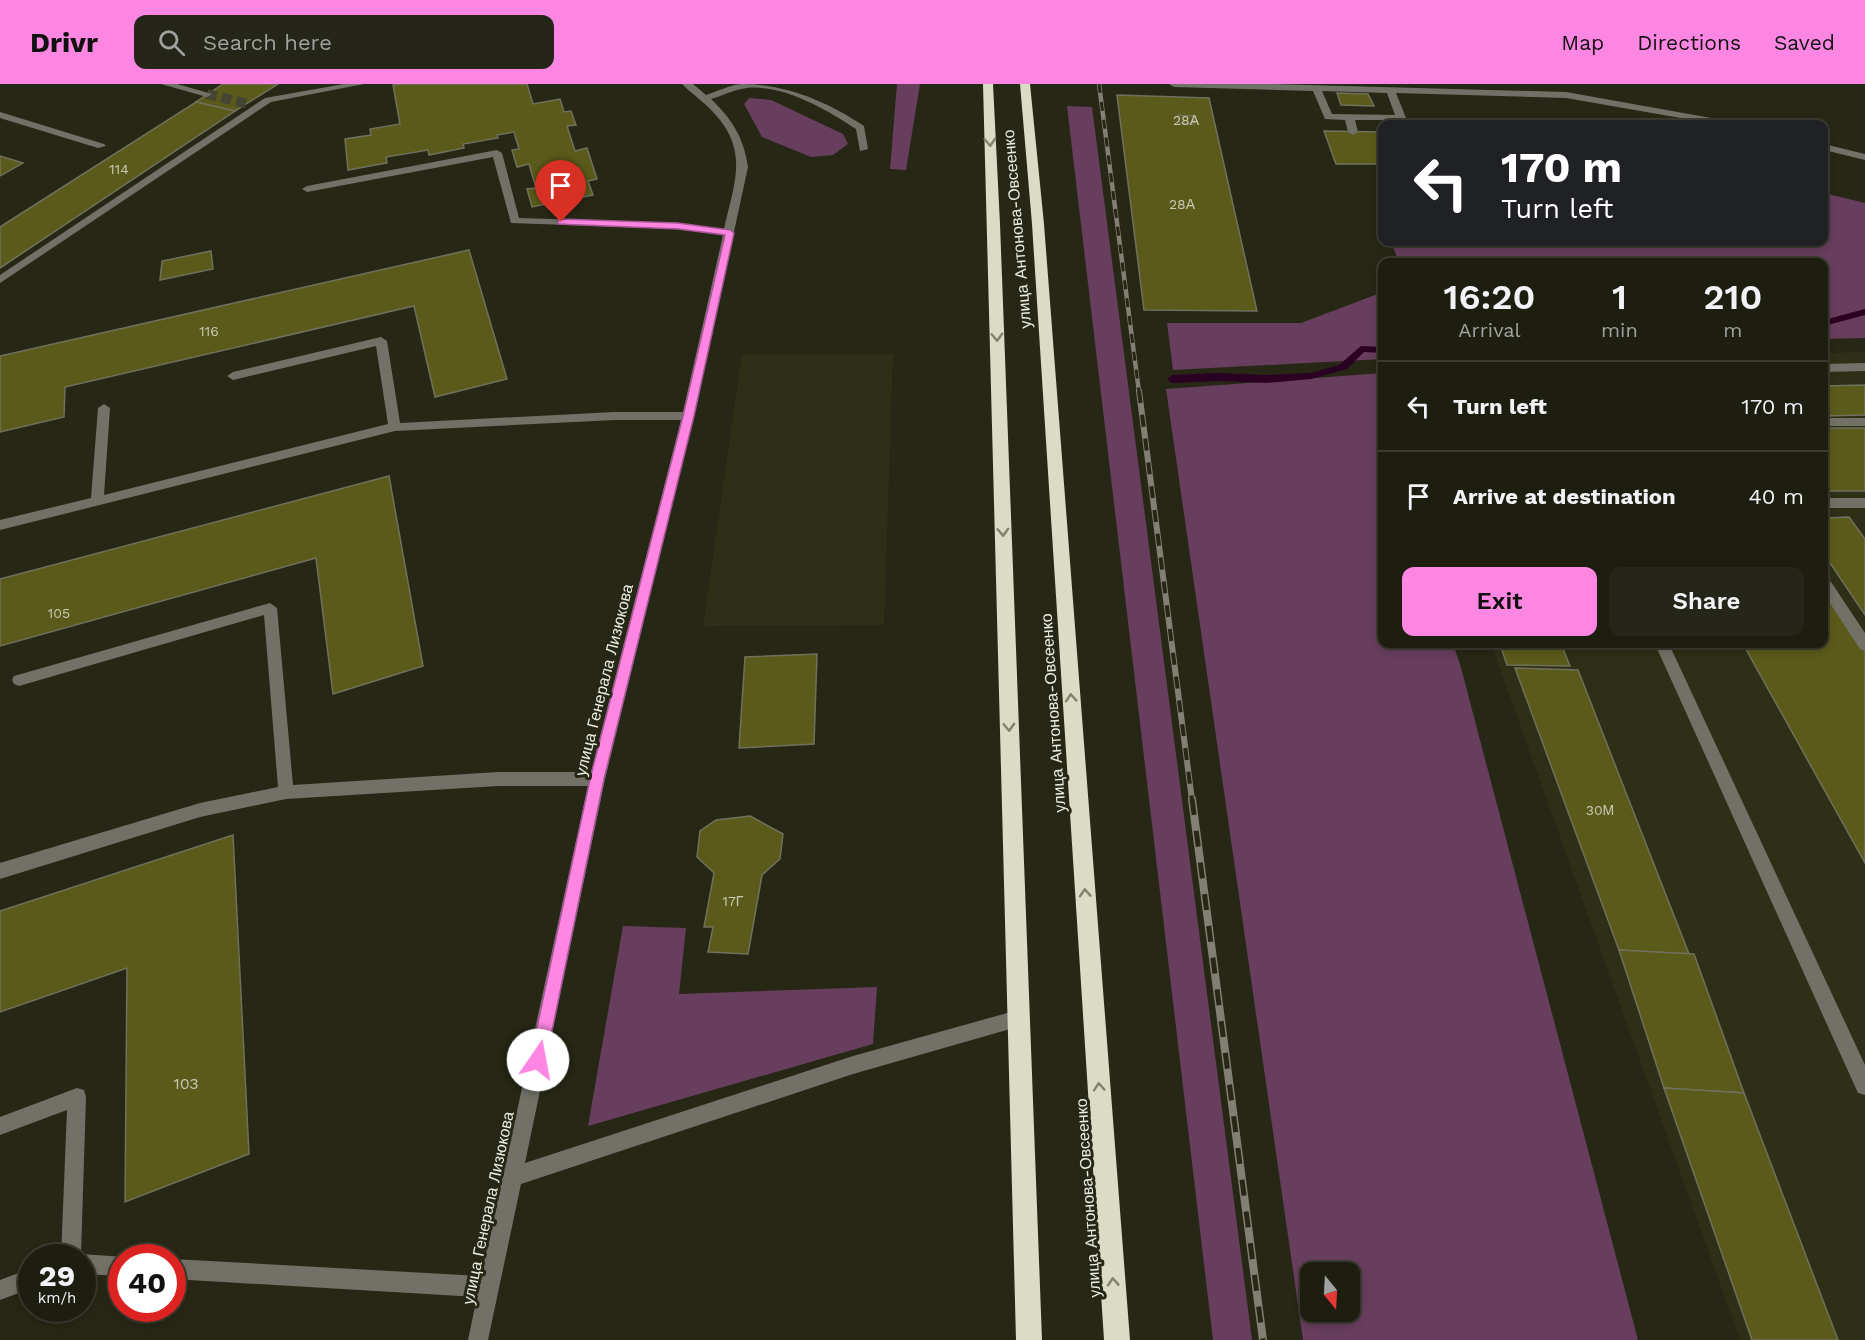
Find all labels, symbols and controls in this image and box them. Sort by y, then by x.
search box [134,15,554,69]
text: Drivr [30,26,98,59]
icon: search [155,26,188,59]
text: Search here [203,30,332,55]
text: Map [1561,30,1604,55]
text: Directions [1637,30,1741,55]
text: Saved [1774,30,1835,55]
house number: 28А [1173,112,1200,128]
street label: улица Антонова-Овсеенко [999,129,1035,329]
one-way arrow [984,138,997,147]
text: 170 m [1501,143,1622,192]
icon: left [1402,144,1480,222]
pin [535,160,586,222]
house number: 114 [109,161,129,177]
icon: arrive [544,169,577,202]
text: Turn left [1501,193,1613,225]
house number: 28А [1169,196,1196,212]
text: 16:20 [1444,276,1536,318]
text: 1 [1612,276,1627,318]
text: 210 [1703,276,1762,318]
text: Arrival [1458,318,1521,342]
text: min [1601,318,1638,342]
text: m [1723,318,1742,342]
house number: 116 [199,323,219,339]
one-way arrow [990,333,1003,342]
icon: left [1402,390,1435,423]
text: Turn left [1453,394,1547,419]
text: 170 m [1741,394,1804,419]
icon: arrive [1402,480,1435,513]
text: Arrive at destination [1453,484,1676,509]
text: 40 m [1748,484,1804,509]
one-way arrow [997,528,1009,537]
button: Exit [1402,567,1597,636]
button: Share [1609,567,1804,636]
street label: улица Генерала Лизюкова [571,582,637,778]
house number: 105 [48,605,70,621]
street label: улица Антонова-Овсеенко [1037,613,1069,813]
one-way arrow [1065,694,1078,703]
one-way arrow [1003,723,1015,732]
house number: 30М [1586,802,1614,818]
one-way arrow [1079,888,1092,897]
house number: 17Г [723,893,744,909]
position arrow [506,1028,570,1092]
house number: 103 [173,1074,199,1093]
one-way arrow [1093,1083,1106,1092]
street label: улица Антонова-Овсеенко [1072,1098,1104,1298]
street label: улица Генерала Лизюкова [458,1109,518,1306]
speed limit sign: 40 [108,1244,186,1322]
text: 29 [39,1258,75,1293]
north arrow [1300,1262,1360,1322]
map controls [1300,1262,1360,1322]
one-way arrow [1107,1277,1120,1286]
text: km/h [38,1289,76,1307]

